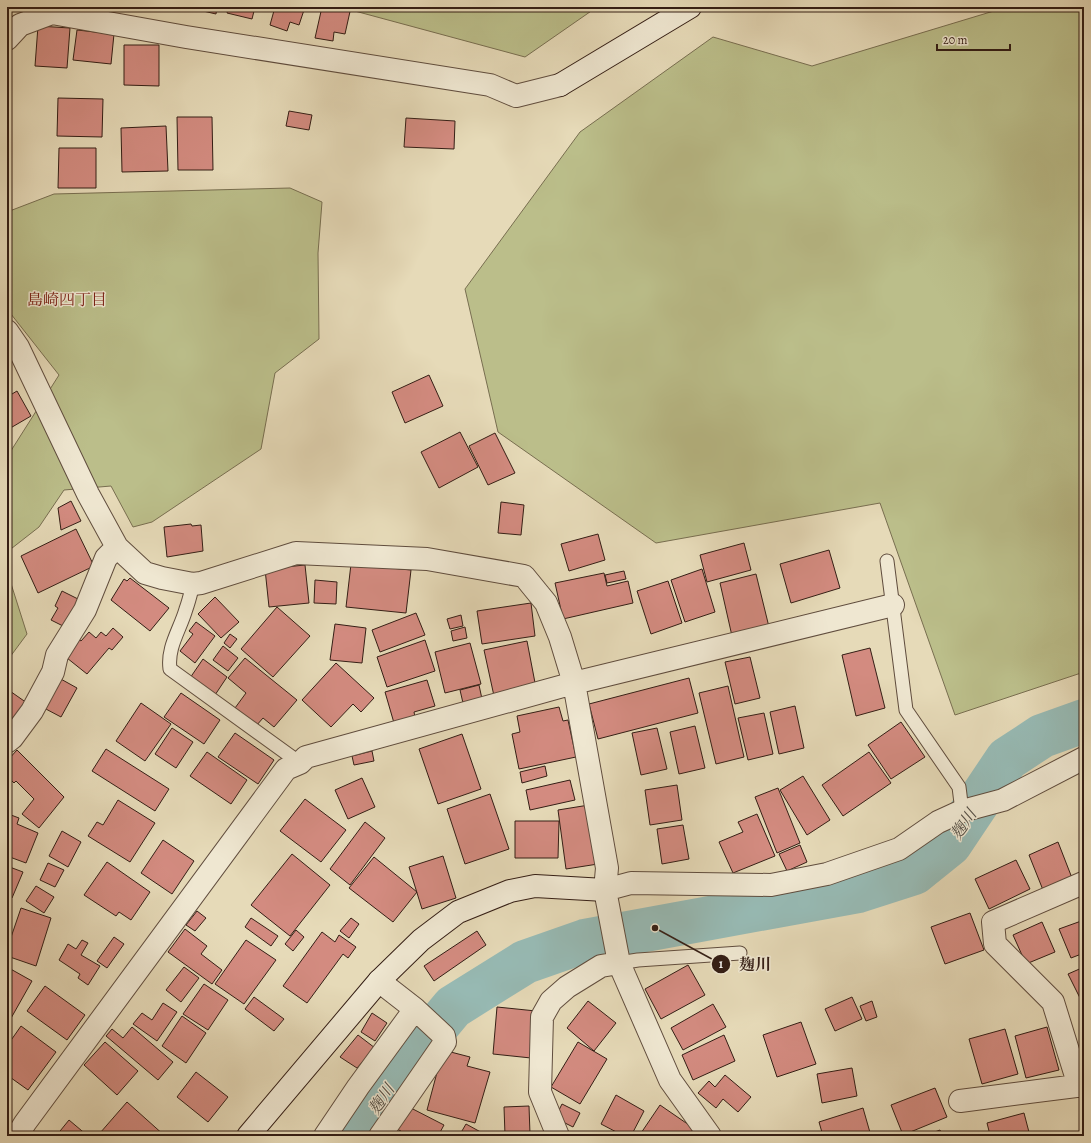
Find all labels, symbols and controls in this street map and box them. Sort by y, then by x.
scale bar [937,26,1010,52]
text: 20 m [943,32,967,48]
district label: 島崎四丁目 [27,289,107,311]
water label: 麹川 [946,803,983,844]
callout: 麹川 [711,950,779,978]
text: 麹川 [739,954,771,976]
text: 1 [719,956,724,972]
water label: 麹川 [364,1078,401,1119]

